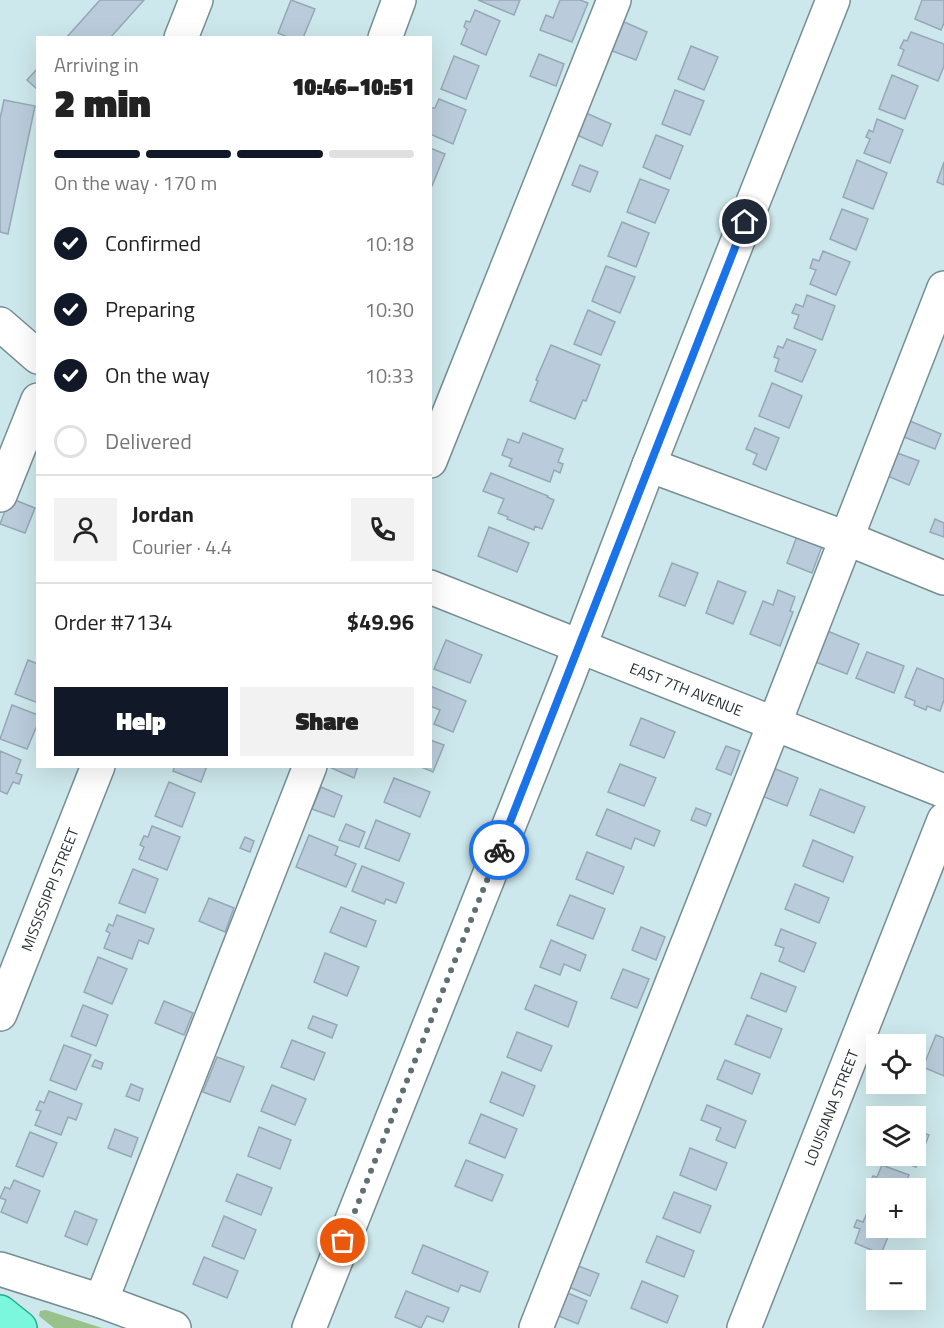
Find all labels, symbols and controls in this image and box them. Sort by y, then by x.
text: Arriving in [54,49,139,80]
text: 10:46–10:51 [292,70,414,104]
text: 2 min [54,73,151,132]
text: On the way · 170 m [54,167,217,198]
pin [719,196,770,247]
icon: home [728,205,761,238]
text: Confirmed [105,226,201,260]
icon: check [54,227,87,260]
text: 10:18 [365,228,414,259]
text: Preparing [105,292,195,326]
icon: check [54,293,87,326]
text: 10:30 [365,294,414,325]
text: On the way [105,358,210,392]
icon: check [54,359,87,392]
text: 10:33 [365,360,414,391]
text: Delivered [105,424,192,458]
text: Jordan [132,497,194,531]
button: person [54,498,117,561]
button: phone [351,498,414,561]
text: Courier · 4.4 [132,531,232,562]
text: Order #7134 [54,605,173,639]
text: $49.96 [347,605,414,639]
street label: EAST 7TH AVENUE [627,656,747,722]
button: Help [54,687,228,756]
button: Share [240,687,414,756]
courier [469,820,529,880]
street label: MISSISSIPPI STREET [15,824,84,954]
icon: bike [483,834,516,867]
map controls [866,1034,926,1310]
button: locate [866,1034,926,1094]
street label: LOUISIANA STREET [798,1046,864,1169]
button: layers [866,1106,926,1166]
button: + [866,1178,926,1238]
pin [317,1215,368,1266]
icon: bag [326,1224,359,1257]
button: − [866,1250,926,1310]

